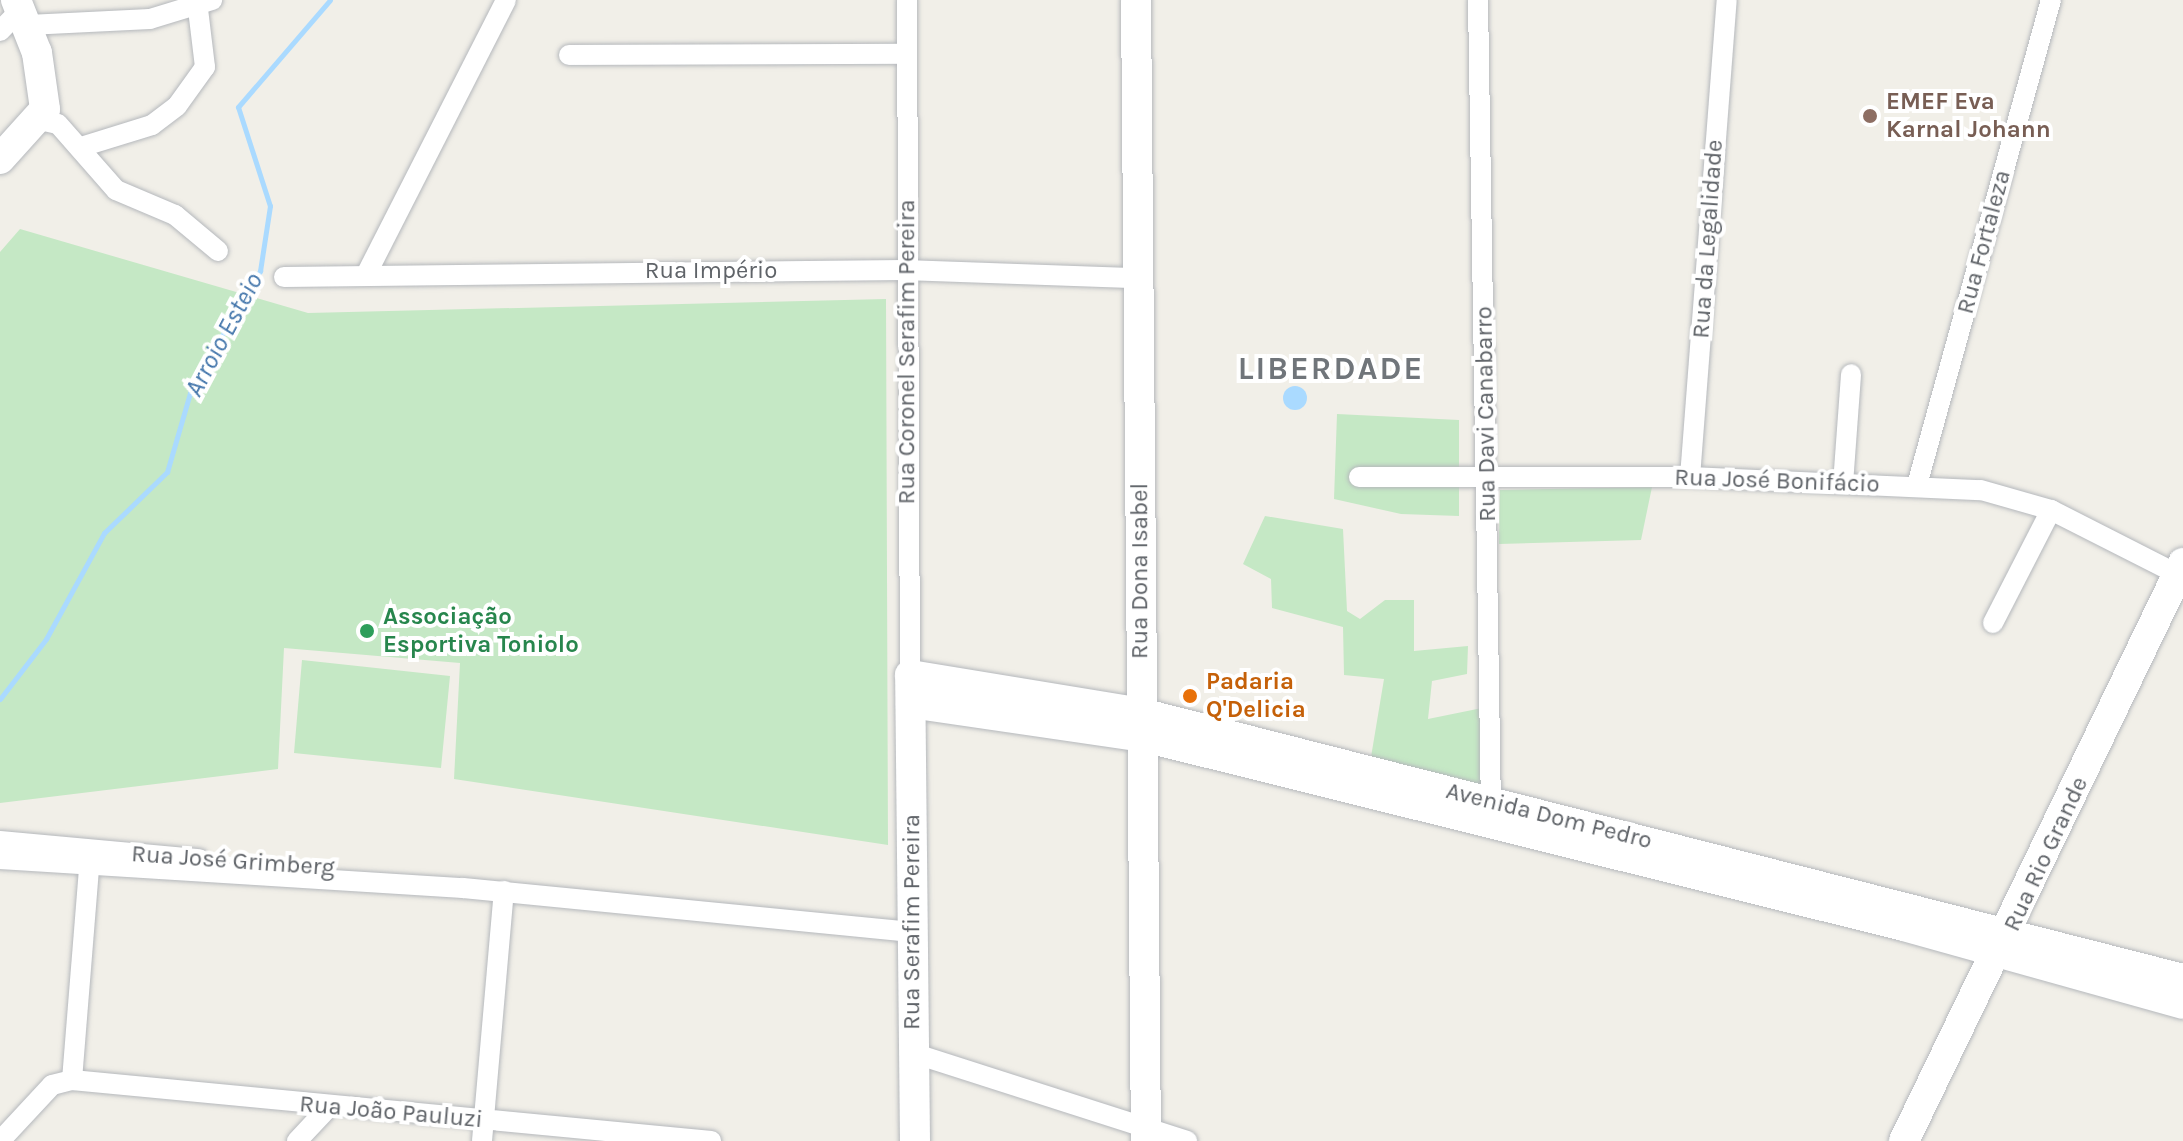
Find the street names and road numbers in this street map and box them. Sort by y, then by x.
street label: Rua da Legalidade [1687,139,1729,339]
street label: Rua Fortaleza [1951,167,2017,317]
street label: Rua Coronel Serafim Pereira [893,200,921,504]
street label: Rua Império [645,257,777,285]
street label: Rua Davi Canabarro [1470,306,1502,522]
street label: Rua José Bonifácio [1674,463,1880,499]
street label: Rua Dona Isabel [1126,483,1154,659]
street label: Rua Rio Grande [1998,772,2094,936]
street label: Avenida Dom Pedro [1443,776,1655,856]
street label: Rua Serafim Pereira [898,814,926,1030]
street label: Rua José Grimberg [130,840,336,882]
street label: Rua João Pauluzi [298,1090,484,1134]

